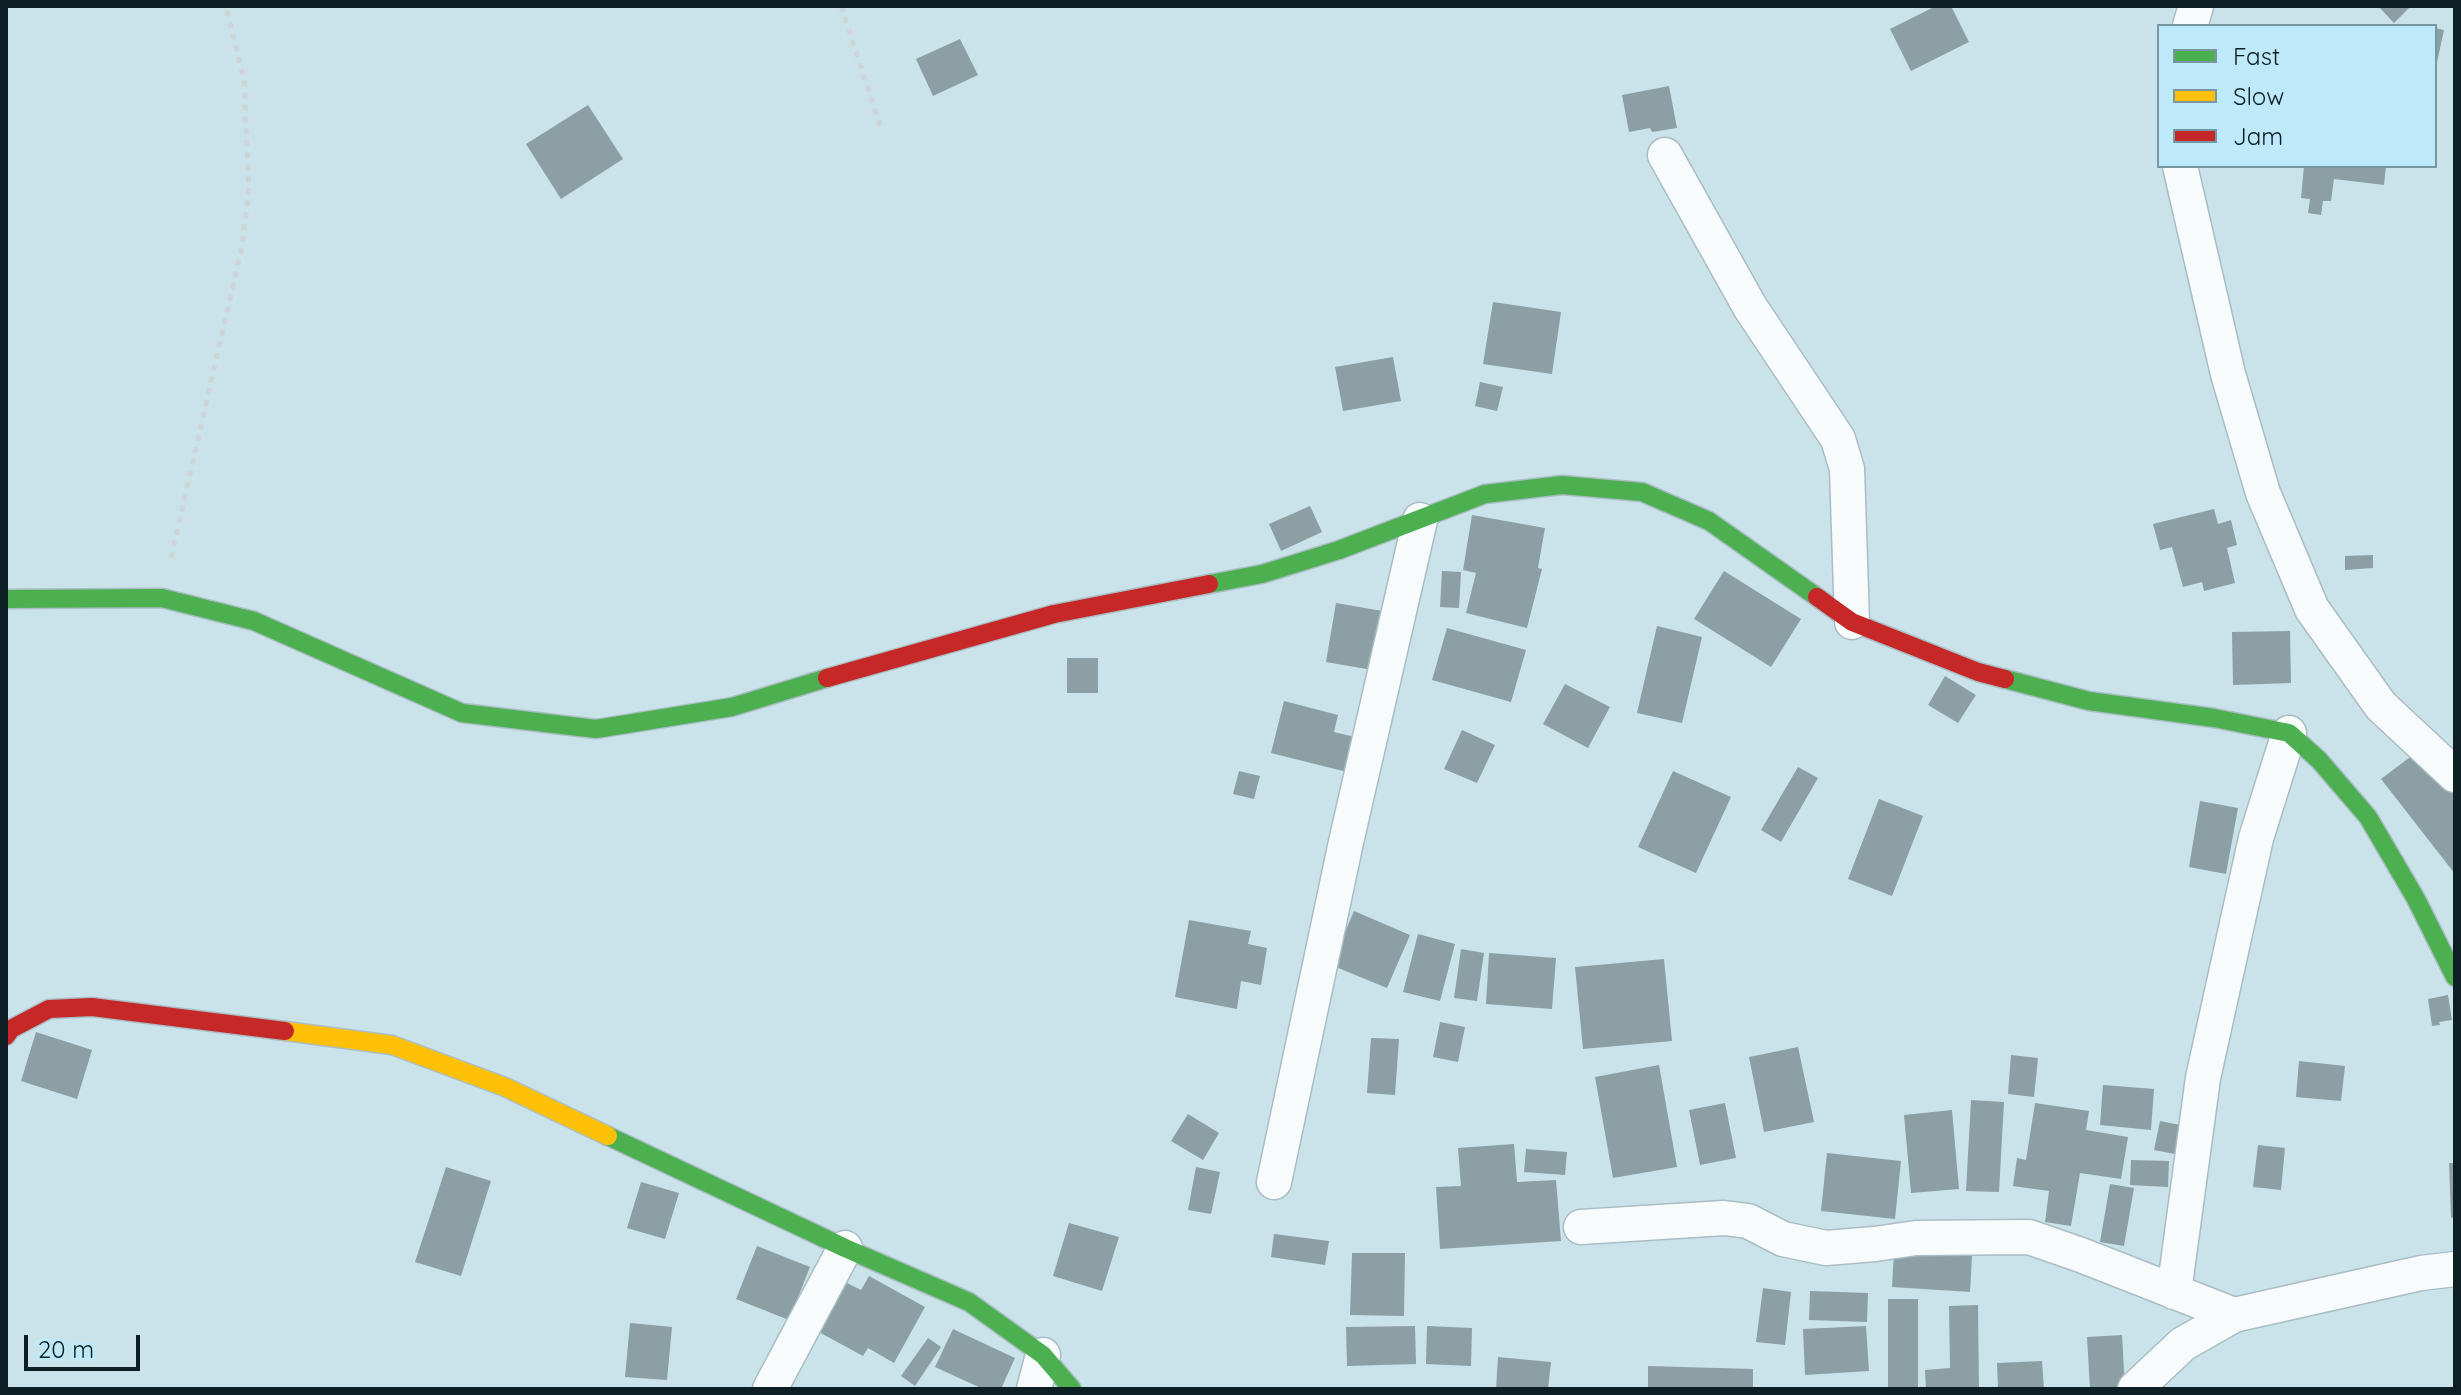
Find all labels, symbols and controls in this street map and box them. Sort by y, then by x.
legend [2157,24,2437,168]
text: Fast [2233,41,2280,71]
text: Slow [2233,81,2284,111]
text: Jam [2233,121,2283,151]
scale bar [28,1319,144,1369]
text: 20 m [38,1334,94,1364]

